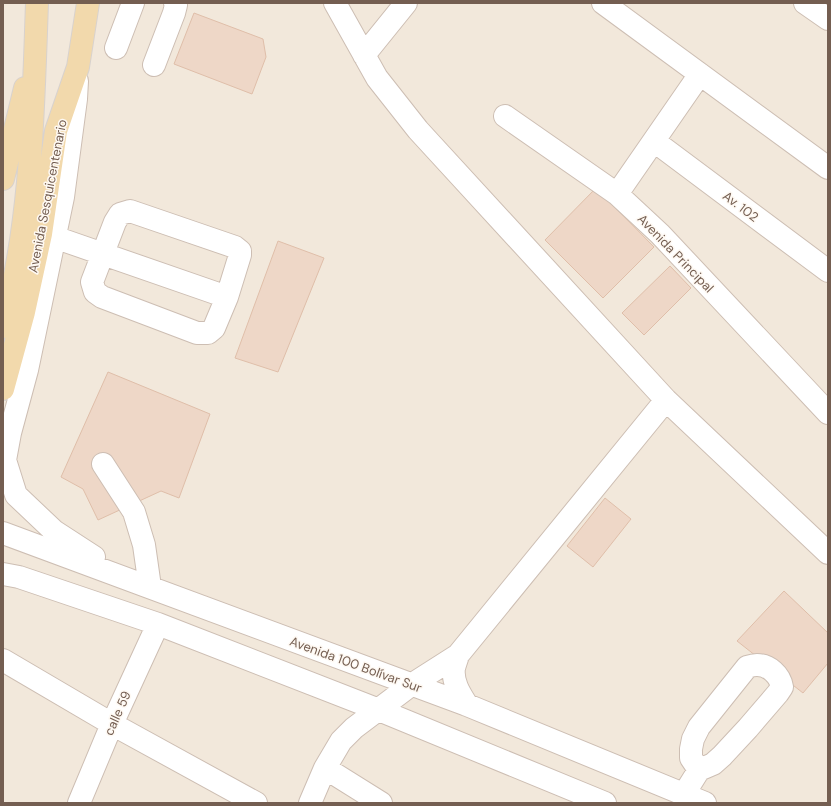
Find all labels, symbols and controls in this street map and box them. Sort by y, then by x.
street label: Avenida Sesquicentenario [24,118,71,274]
street label: Av. 102 [719,187,762,225]
street label: Avenida Principal [634,210,717,296]
street label: Avenida 100 Bolívar Sur [287,633,424,696]
street label: calle 59 [100,688,135,738]

